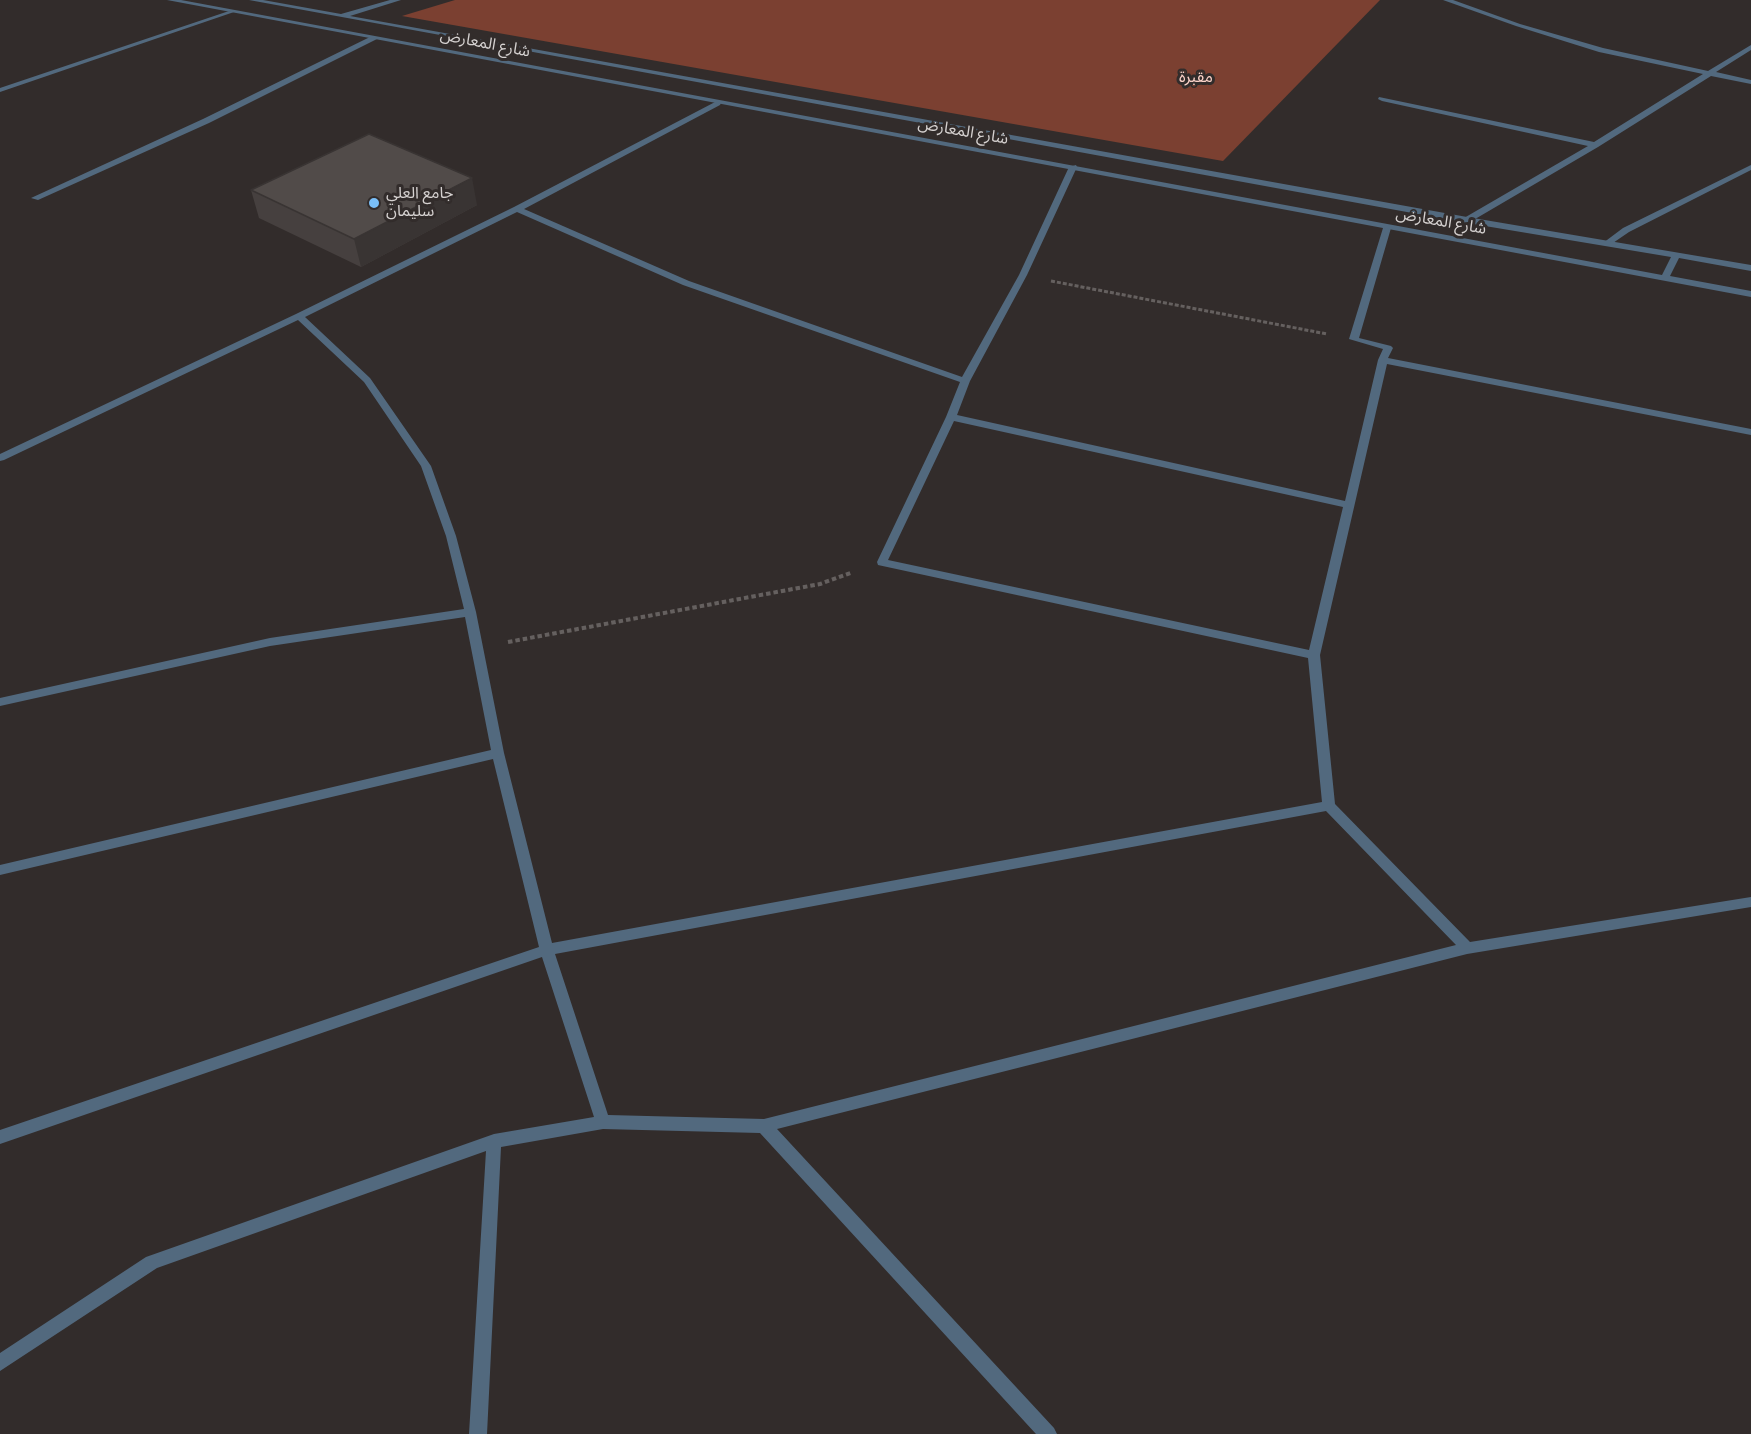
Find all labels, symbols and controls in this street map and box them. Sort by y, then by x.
street label: شارع المعارض [438,26,532,62]
park label: مقبرة [1179,68,1213,88]
street label: شارع المعارض [916,115,1010,149]
place label: جامع العلي سليمان [386,184,454,222]
marker: جامع العلي سليمان [367,196,381,210]
street label: شارع المعارض [1394,205,1488,239]

